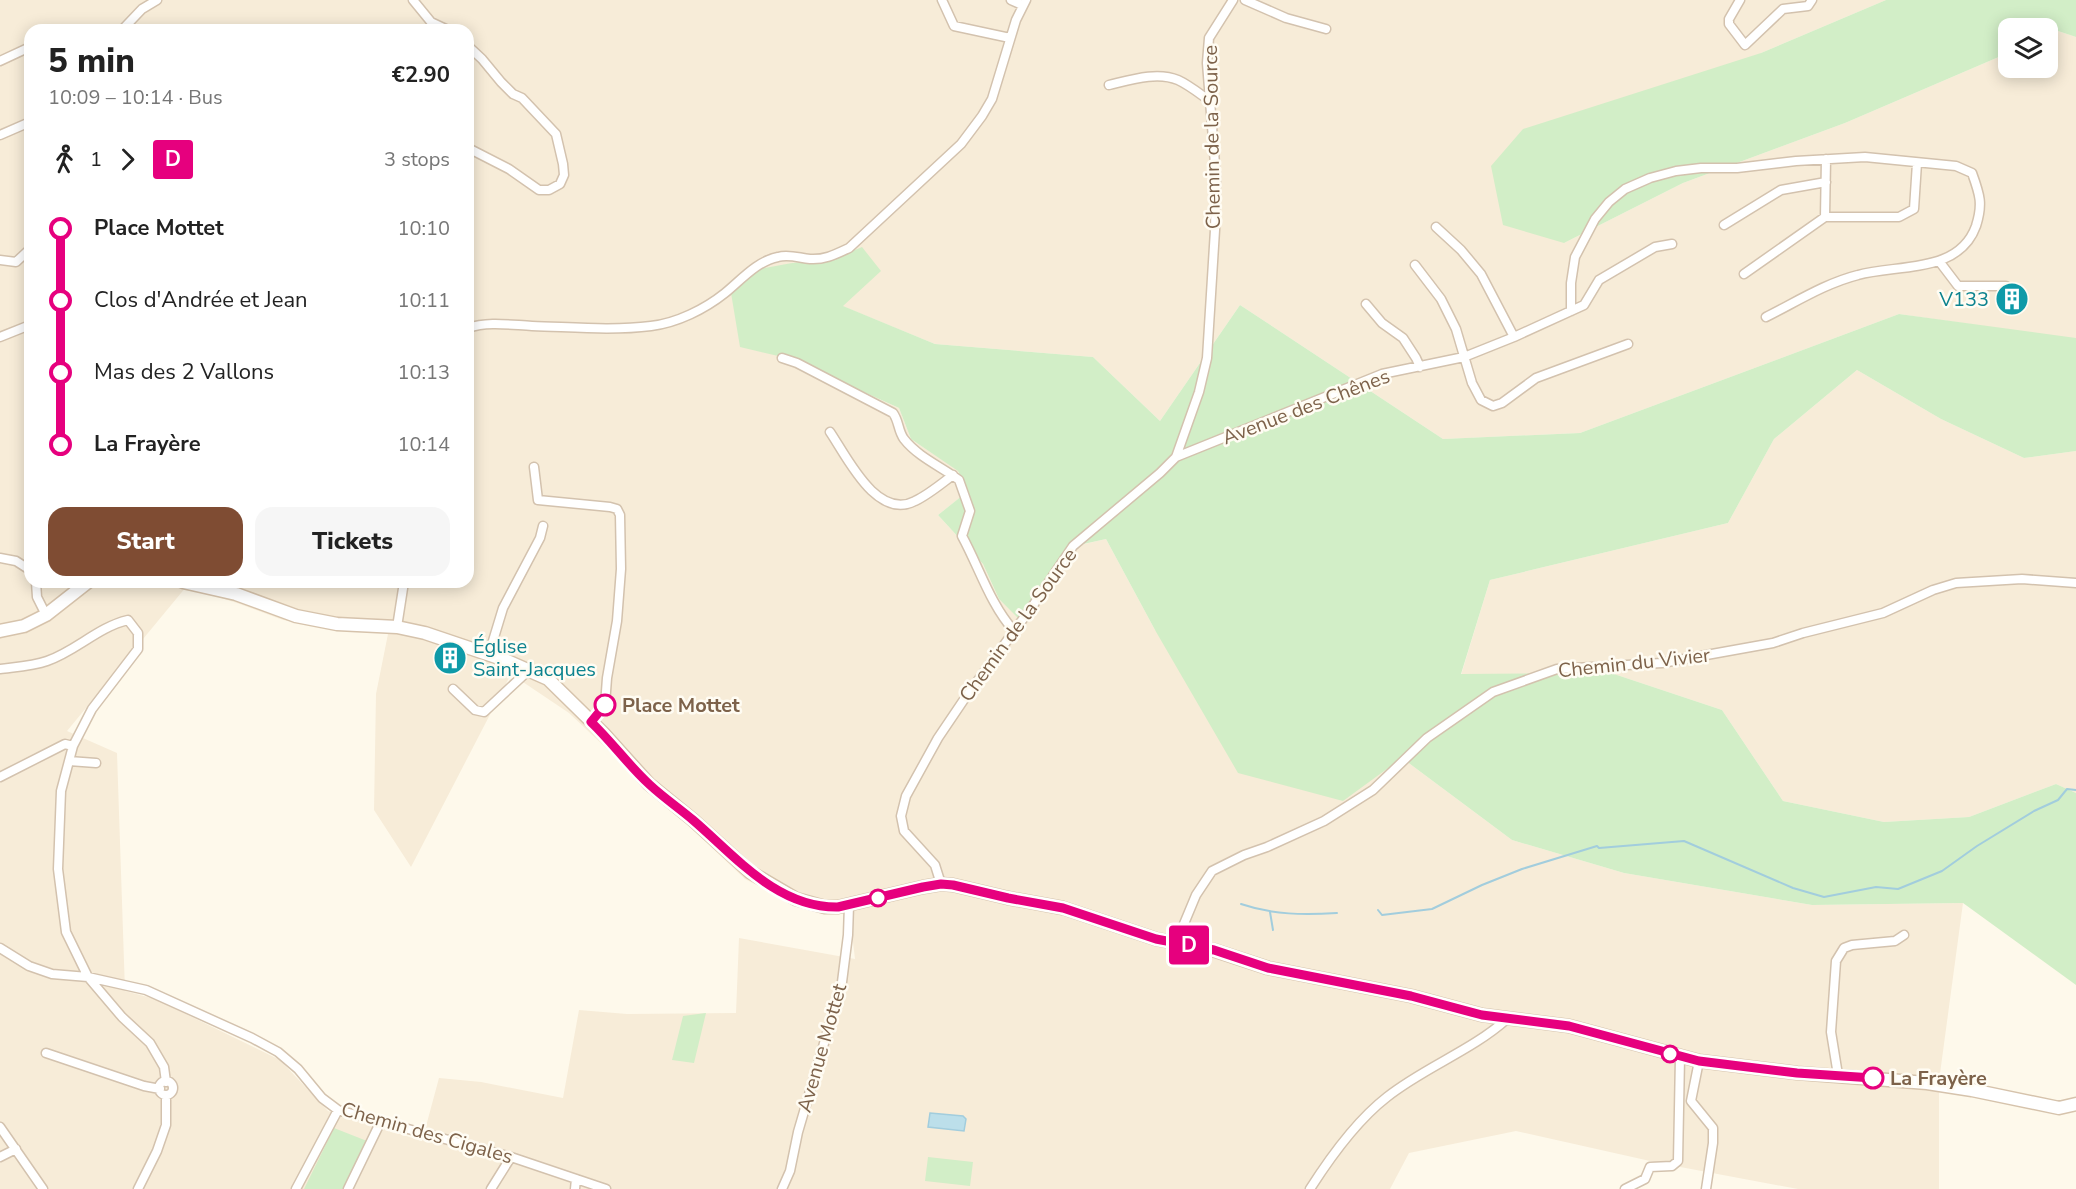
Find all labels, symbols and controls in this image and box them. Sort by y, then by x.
map controls [1998,18,2058,78]
button: layers [1998,18,2058,78]
text: 5 min [48,39,135,84]
street label: Chemin de la Source [1197,45,1227,229]
text: €2.90 [392,60,450,90]
text: 10:09 – 10:14 · Bus [48,84,223,111]
icon: walk [48,143,81,176]
icon: forward [111,143,144,176]
text: D [165,145,181,173]
text: 1 [90,146,102,173]
text: 3 stops [384,146,450,173]
text: Place Mottet [94,213,224,243]
text: 10:10 [397,215,450,242]
building icon: V133 [1994,281,2030,317]
text: Clos d'Andrée et Jean [94,285,308,315]
place label: V133 [1938,286,1989,313]
text: 10:11 [397,287,450,314]
text: Mas des 2 Vallons [94,357,274,387]
text: 10:13 [397,359,450,386]
street label: Avenue des Chênes [1218,363,1394,451]
text: La Frayère [94,429,201,459]
text: 10:14 [397,431,450,458]
button: Start [48,507,243,576]
button: Tickets [255,507,450,576]
street label: Chemin de la Source [953,543,1083,707]
place label: Église Saint-Jacques [473,633,596,683]
building icon: Église Saint-Jacques [432,640,468,676]
street label: Chemin du Vivier [1557,642,1711,684]
place label: Place Mottet [622,692,740,719]
marker: Place Mottet [594,694,616,716]
unlabelled marker [869,889,887,907]
line badge: D [1170,926,1208,964]
text: D [1181,931,1197,959]
street label: Avenue Mottet [791,980,854,1115]
unlabelled marker [1661,1045,1679,1063]
place label: La Frayère [1890,1065,1987,1092]
marker: La Frayère [1862,1067,1884,1089]
street label: Chemin des Cigales [338,1096,516,1170]

